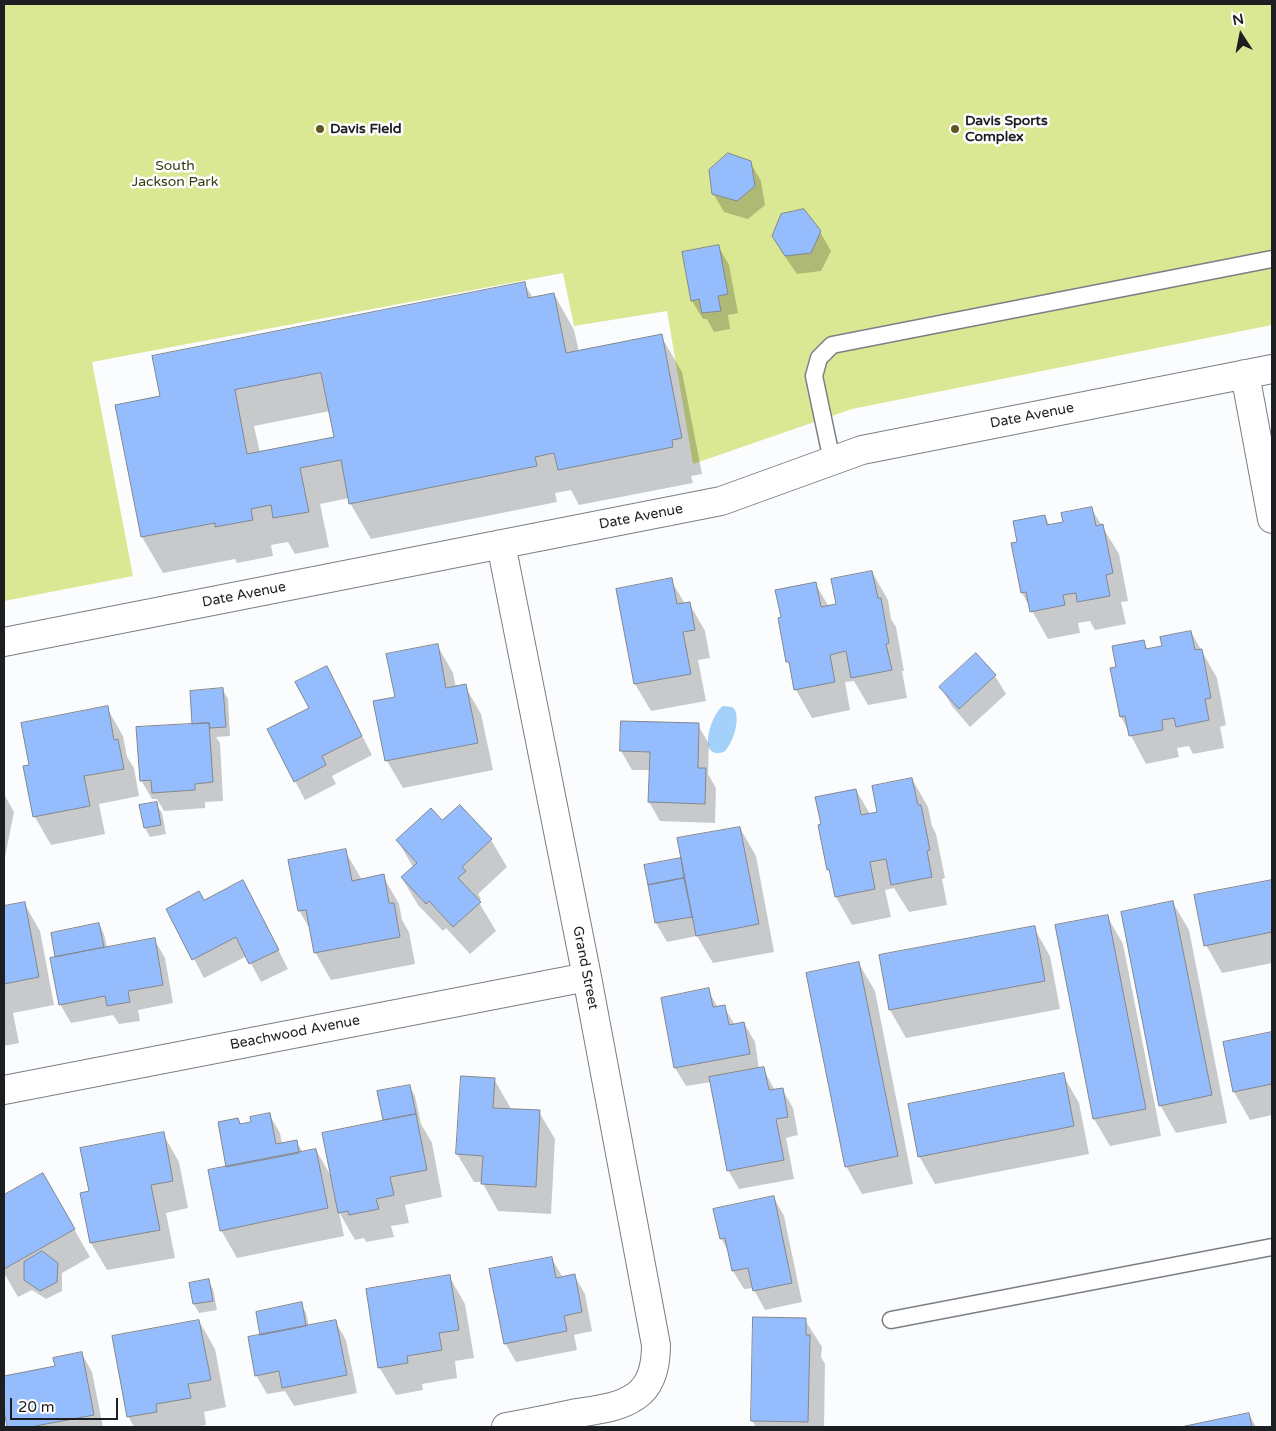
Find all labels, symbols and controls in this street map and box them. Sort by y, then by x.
north arrow [1216,10,1266,60]
text: N [1231,10,1245,29]
place label: Davis Sports Complex [965,113,1048,146]
place label: Davis Field [330,121,401,137]
marker: Davis Field [314,123,326,135]
marker: Davis Sports Complex [949,123,961,135]
park label: South Jackson Park [132,158,218,190]
street label: Date Avenue [989,400,1075,432]
street label: Date Avenue [598,501,684,533]
street label: Date Avenue [201,579,287,611]
street label: Grand Street [569,925,601,1011]
street label: Beachwood Avenue [229,1012,361,1054]
scale bar [12,1388,120,1420]
text: 20 m [18,1398,55,1416]

